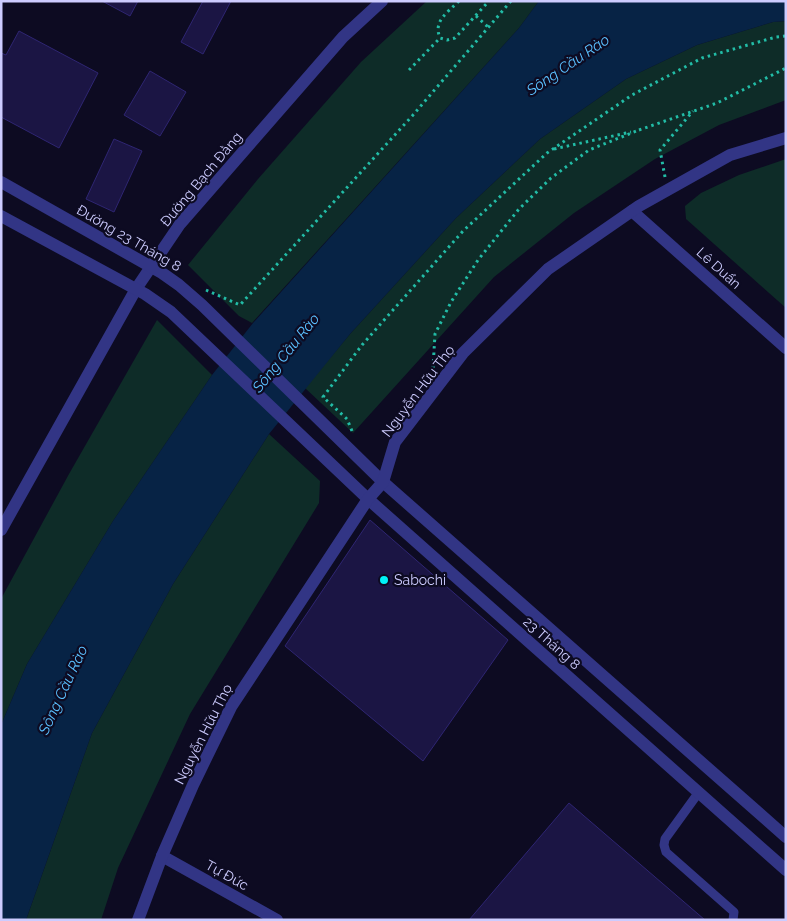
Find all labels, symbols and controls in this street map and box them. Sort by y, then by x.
water label: Sông Cầu Rào [522,31,613,100]
street label: Đường Bạch Đằng [157,129,245,229]
street label: Đường 23 Tháng 8 [74,202,184,274]
street label: Lê Duẩn [694,244,744,292]
water label: Sông Cầu Rào [248,310,323,397]
street label: Nguyễn Hữu Thọ [378,342,458,440]
place label: Sabochi [394,572,446,588]
marker: Sabochi [378,574,390,586]
street label: 23 Tháng 8 [520,613,584,673]
water label: Sông Cầu Rào [34,643,91,738]
street label: Nguyễn Hữu Thọ [171,681,235,787]
street label: Tự Đức [203,857,251,893]

